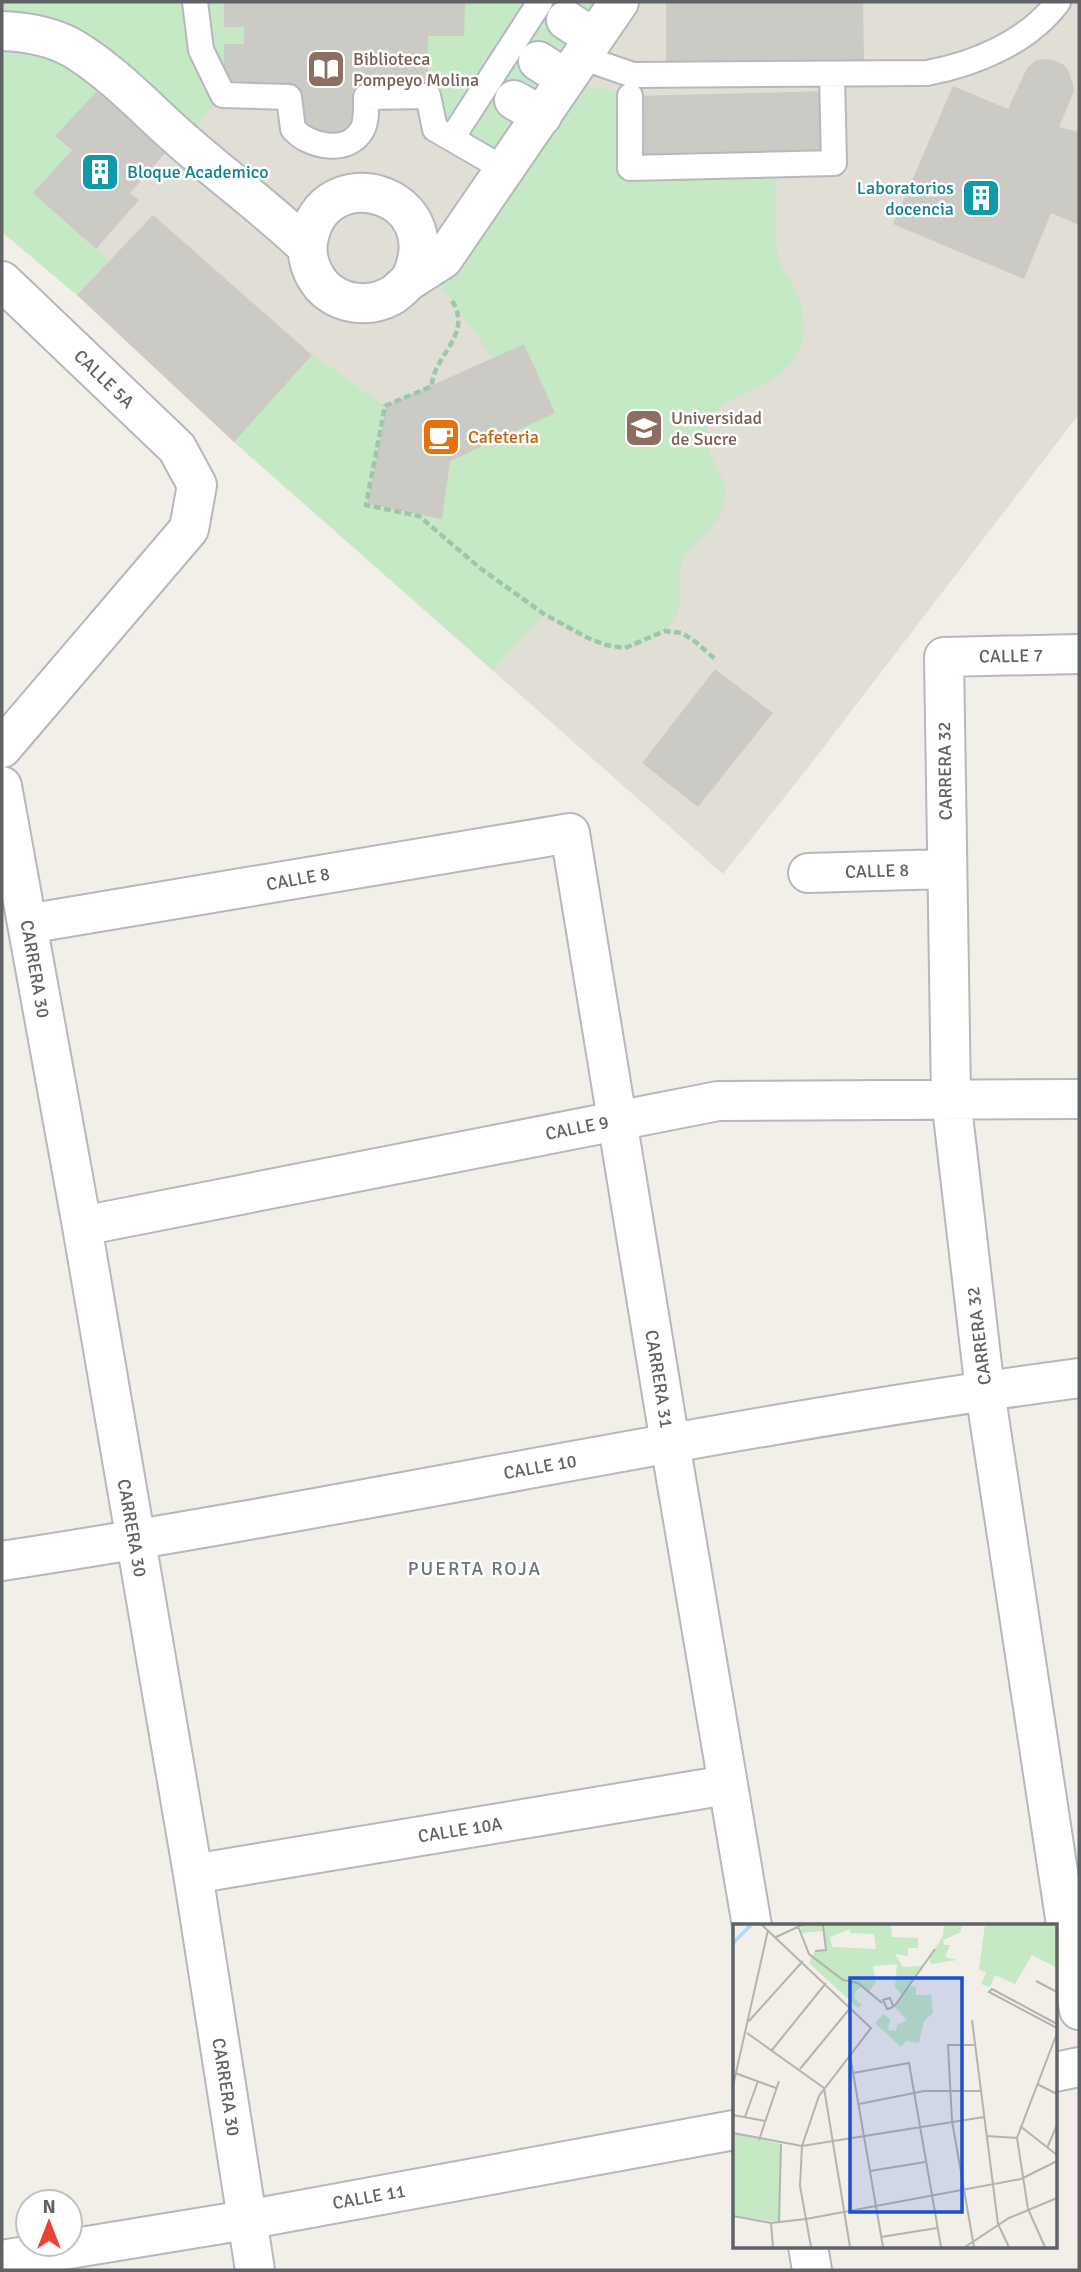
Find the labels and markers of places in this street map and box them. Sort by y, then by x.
library icon: Biblioteca Pompeyo Molina [305,48,347,90]
place label: Biblioteca Pompeyo Molina [353,48,479,91]
building icon: Bloque Academico [79,151,121,193]
place label: Bloque Academico [127,161,269,183]
place label: Laboratorios docencia [857,177,954,220]
building icon: Laboratorios docencia [960,177,1002,219]
school or university icon: Universidad de Sucre [623,407,665,449]
place label: Universidad de Sucre [671,407,762,450]
cafe icon: Cafeteria [420,416,462,458]
place label: Cafeteria [468,426,539,448]

